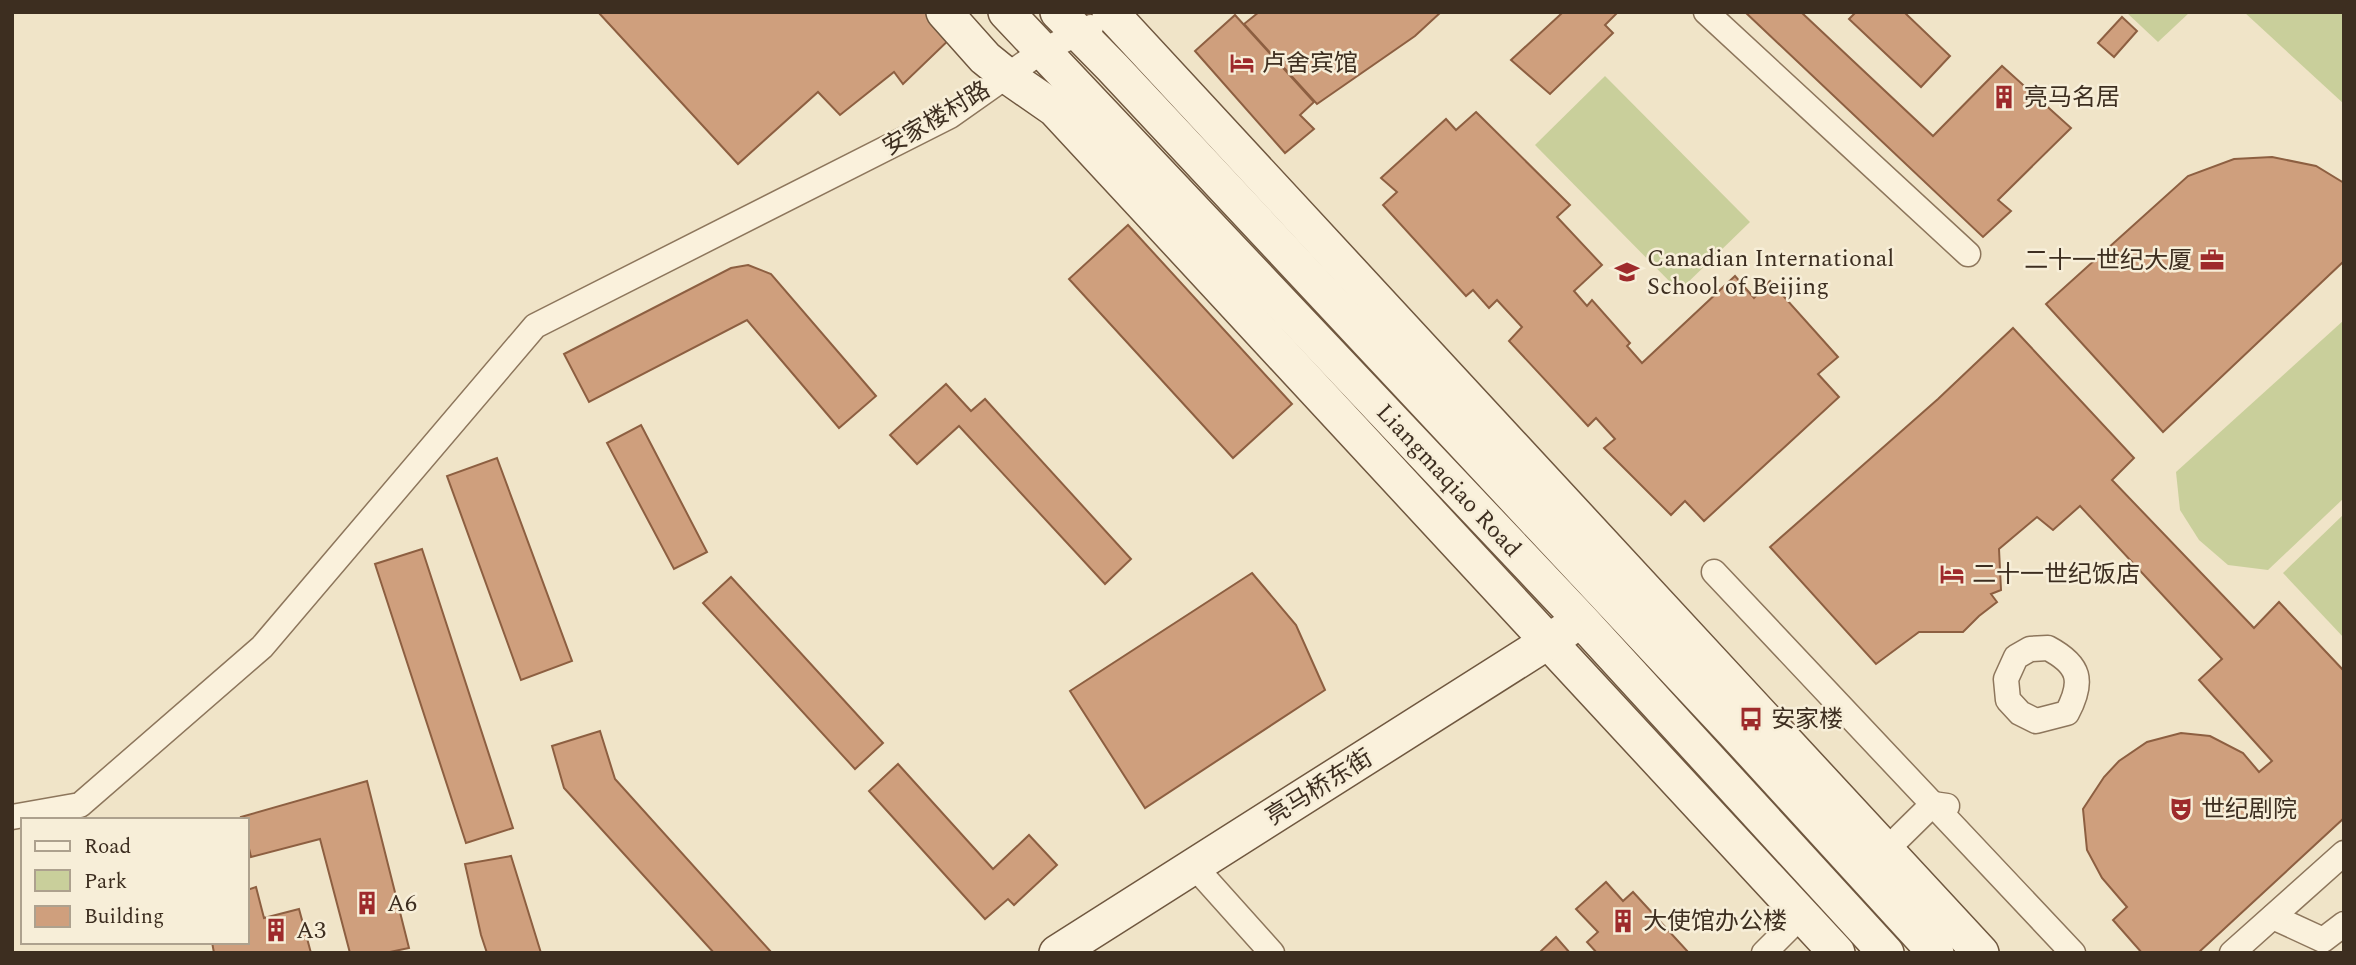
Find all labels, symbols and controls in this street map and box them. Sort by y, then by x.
place label: 卢舍宾馆 [1262,46,1358,82]
hotel icon: 卢舍宾馆 [1228,49,1256,77]
street label: 安家楼村路 [876,73,997,165]
place label: 亮马名居 [2024,80,2120,116]
building icon: 亮马名居 [1990,83,2018,111]
place label: Canadian International School of Beijing [1647,241,1894,305]
place label: 二十一世纪大厦 [2024,243,2192,279]
office icon: 二十一世纪大厦 [2198,246,2226,274]
school or university icon: Canadian International School of Beijing [1613,258,1641,286]
street label: Liangmaqiao Road [1367,396,1529,566]
place label: 二十一世纪饭店 [1972,557,2140,593]
hotel icon: 二十一世纪饭店 [1938,560,1966,588]
place label: 安家楼 [1771,702,1843,738]
bus stop icon: 安家楼 [1737,705,1765,733]
street label: 亮马桥东街 [1259,741,1380,835]
place label: 世纪剧院 [2201,792,2297,828]
theatre icon: 世纪剧院 [2167,795,2195,823]
legend [21,818,248,944]
text: Road [84,831,131,863]
text: Park [84,866,128,898]
place label: A6 [387,886,417,922]
building icon: A6 [353,889,381,917]
text: Building [84,901,164,933]
place label: 大使馆办公楼 [1643,904,1787,940]
building icon: 大使馆办公楼 [1609,907,1637,935]
place label: A3 [296,913,326,949]
building icon: A3 [262,916,290,944]

